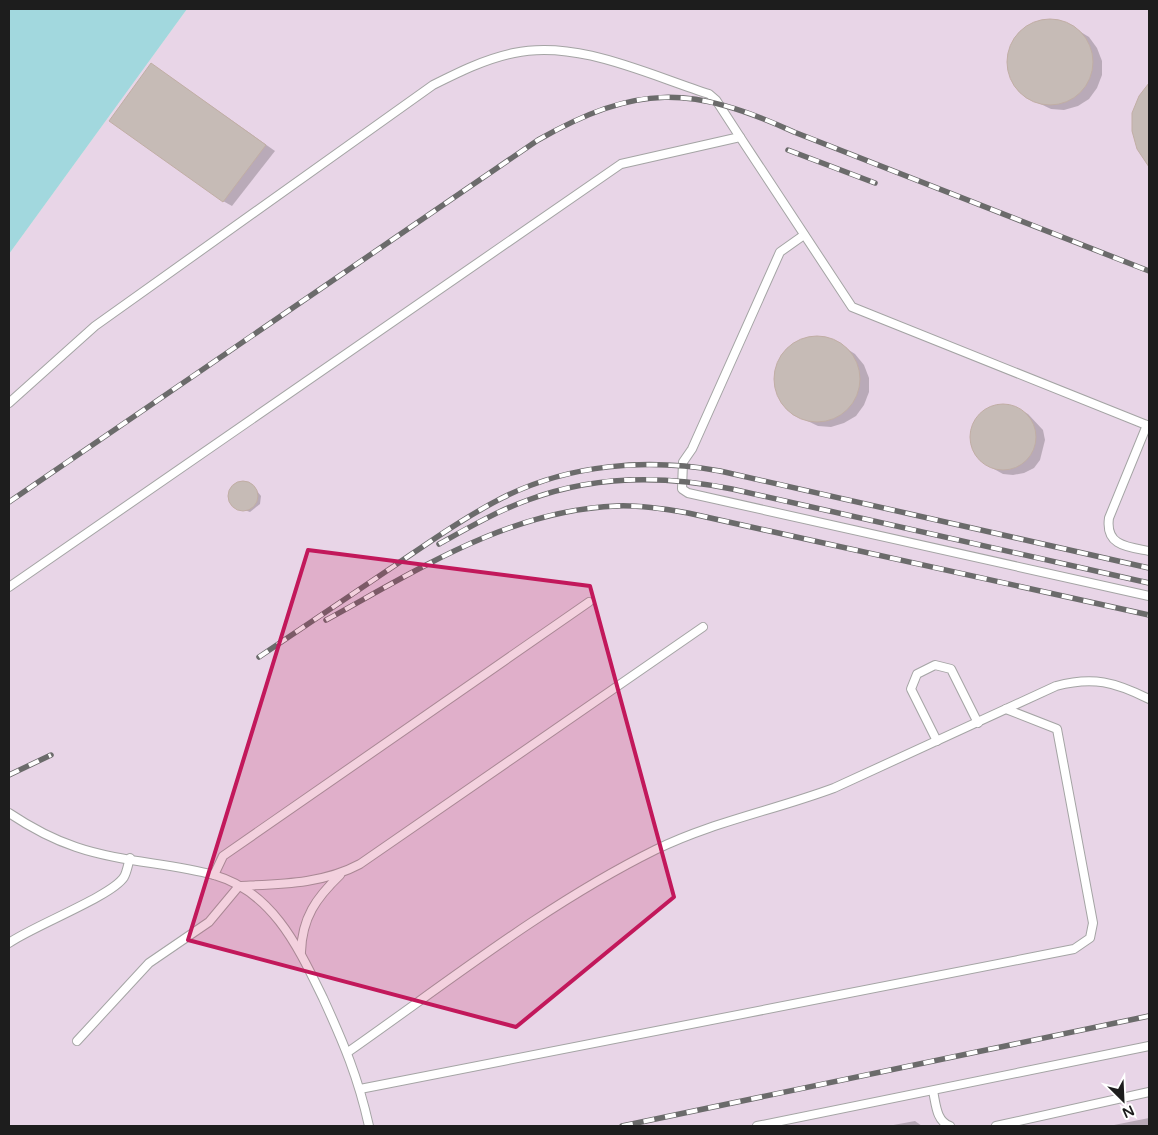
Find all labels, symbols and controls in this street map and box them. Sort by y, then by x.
north arrow [1098,1075,1148,1125]
text: N [1119,1101,1137,1121]

